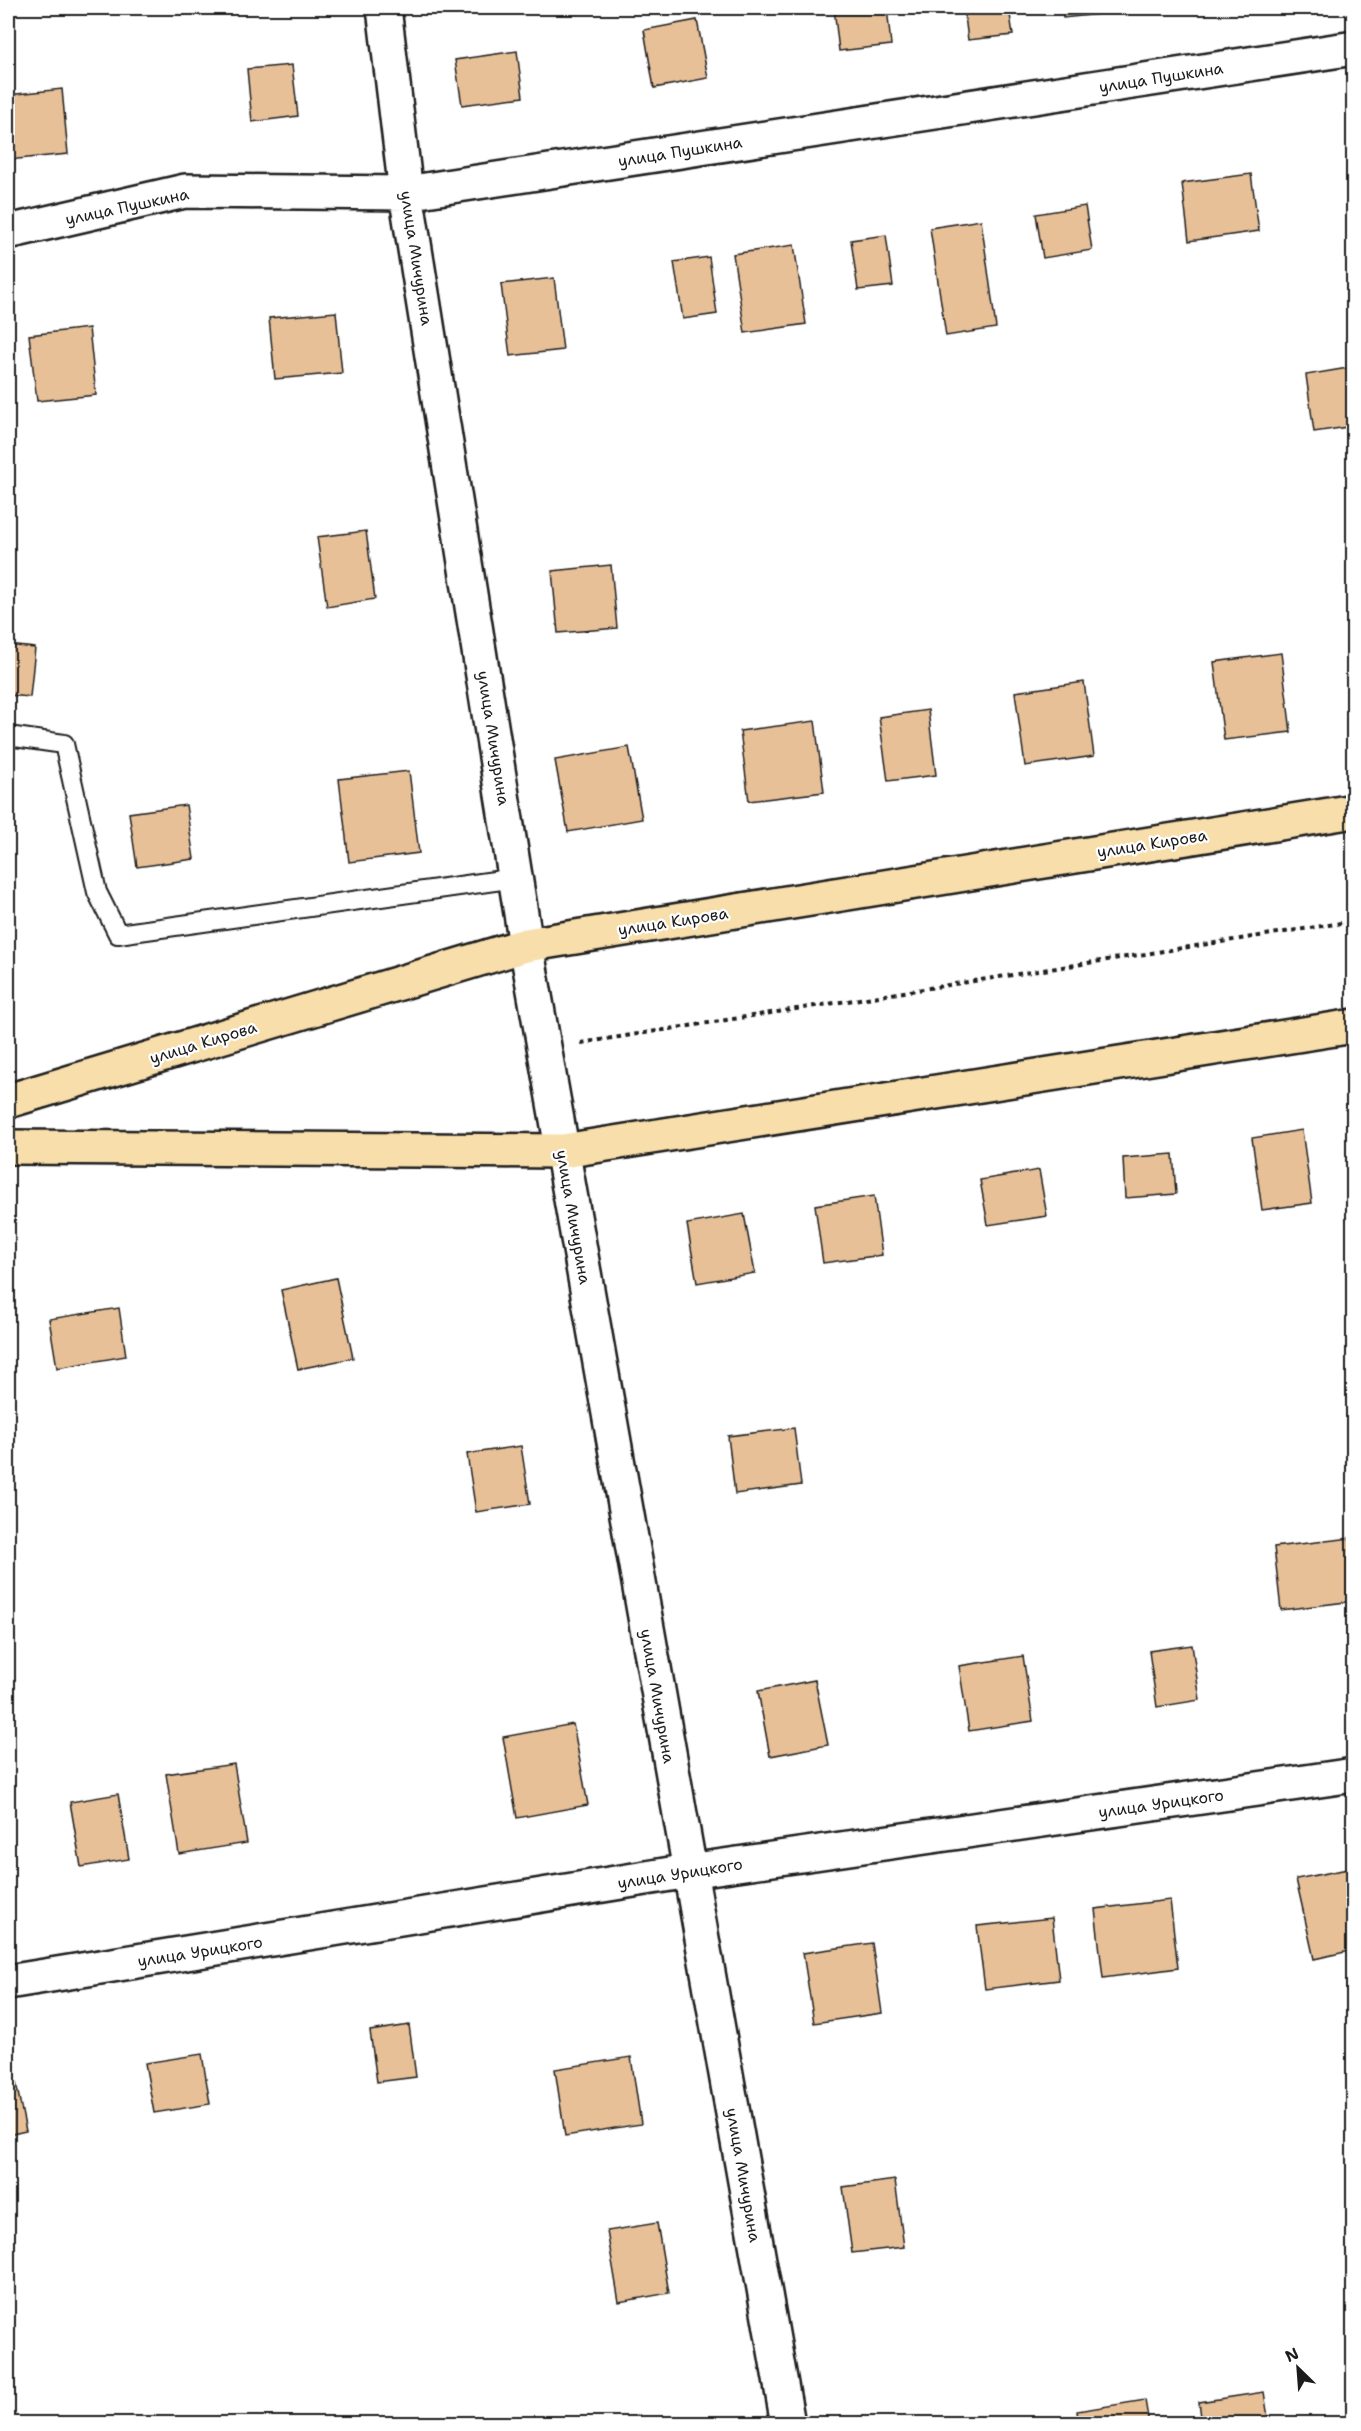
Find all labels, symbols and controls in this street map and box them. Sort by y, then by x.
street label: улица Пушкина [1097,57,1225,98]
street label: улица Пушкина [616,131,744,172]
street label: улица Пушкина [64,183,191,230]
street label: улица Мичурина [396,189,438,327]
street label: улица Мичурина [473,669,515,807]
street label: улица Кирова [1096,824,1209,863]
street label: улица Кирова [617,902,730,941]
street label: улица Кирова [147,1016,259,1069]
street label: улица Мичурина [551,1148,596,1286]
street label: улица Мичурина [635,1627,680,1765]
street label: улица Урицкого [1097,1784,1225,1823]
street label: улица Урицкого [616,1853,744,1894]
street label: улица Урицкого [136,1931,264,1972]
street label: улица Мичурина [721,2106,766,2244]
north arrow [1268,2338,1328,2398]
text: N [1282,2343,1302,2367]

